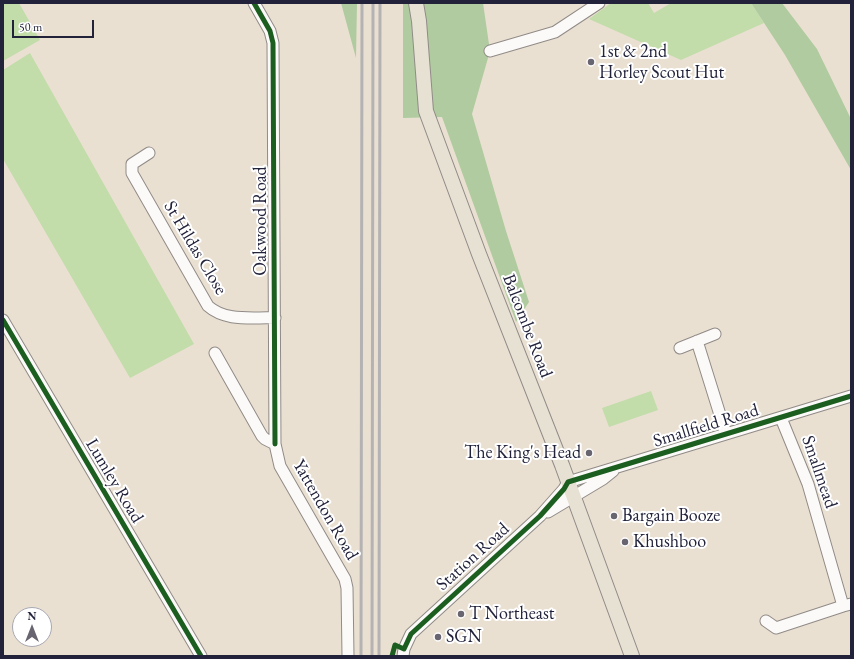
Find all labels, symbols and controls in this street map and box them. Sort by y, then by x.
scale bar [14,12,96,38]
text: 50 m [19,19,42,35]
place label: 1st & 2nd Horley Scout Hut [599,41,724,84]
marker: 1st & 2nd Horley Scout Hut [586,57,596,67]
street label: Oakwood Road [250,166,272,276]
street label: St Hildas Close [159,197,231,299]
street label: Balcombe Road [497,271,557,381]
street label: Smallfield Road [651,400,761,452]
street label: Smallmead [796,433,842,511]
street label: Lumley Road [80,435,148,527]
place label: The King's Head [464,442,581,464]
marker: The King's Head [584,448,594,458]
street label: Yattendon Road [288,456,362,564]
place label: Bargain Booze [622,505,720,527]
marker: Bargain Booze [609,511,619,521]
street label: Station Road [432,519,514,595]
place label: Khushboo [633,531,706,553]
marker: Khushboo [620,537,630,547]
place label: T Northeast [469,603,554,625]
north arrow [12,607,52,647]
text: N [28,609,36,623]
marker: T Northeast [456,609,466,619]
place label: SGN [446,626,482,648]
marker: SGN [433,632,443,642]

